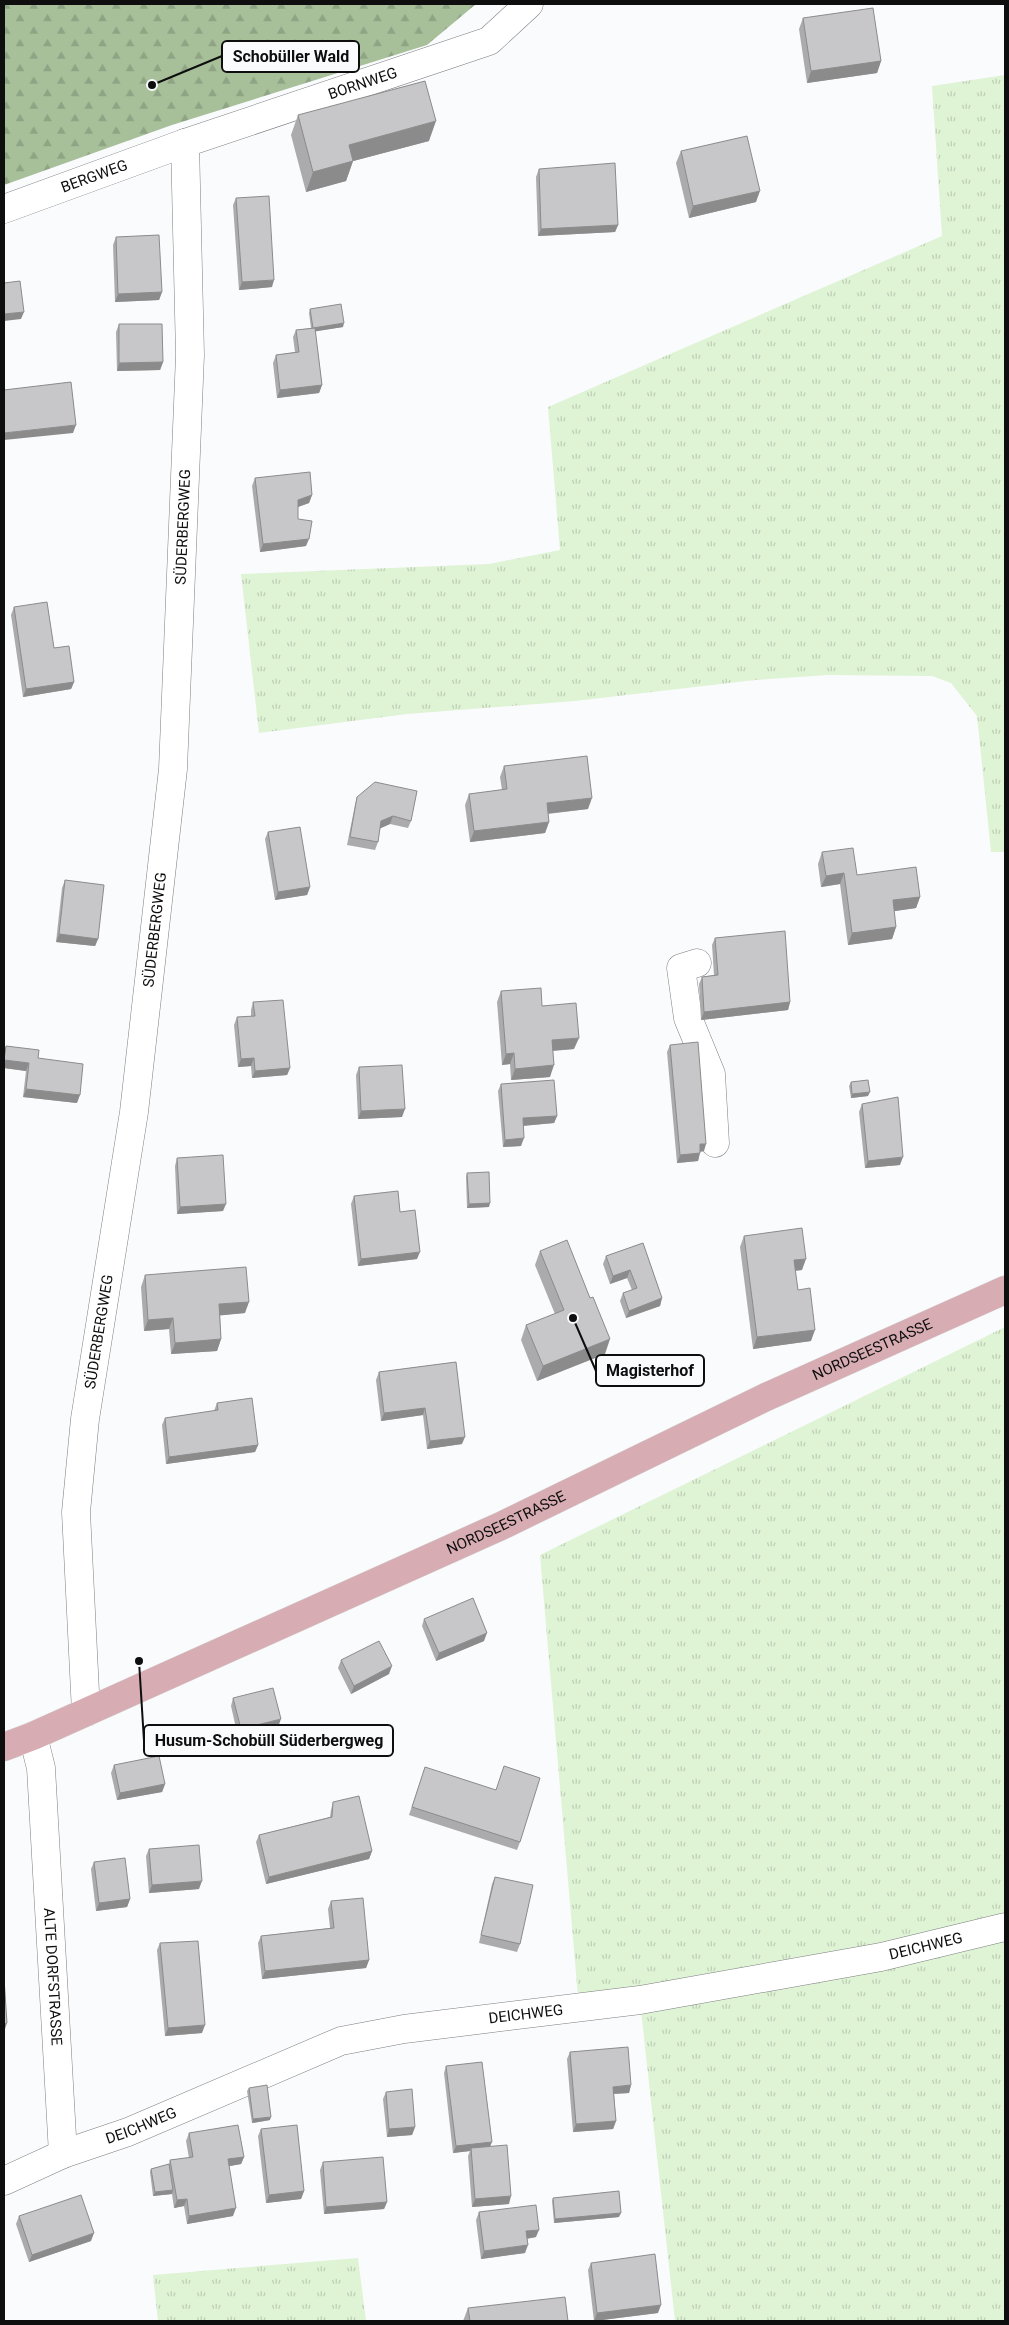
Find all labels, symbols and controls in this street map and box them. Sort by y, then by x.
callout: Schobüller Wald [222,41,359,72]
text: Schobüller Wald [233,47,349,66]
street label: BORNWEG [326,63,399,103]
street label: BERGWEG [58,156,130,196]
street label: SÜDERBERGWEG [172,469,194,585]
street label: SÜDERBERGWEG [139,871,170,988]
street label: SÜDERBERGWEG [81,1273,117,1390]
street label: NORDSEESTRASSE [809,1315,935,1384]
callout: Magisterhof [596,1355,704,1386]
text: Magisterhof [606,1361,694,1380]
street label: NORDSEESTRASSE [444,1487,569,1558]
callout: Husum-Schobüll Süderbergweg [144,1725,393,1756]
text: Husum-Schobüll Süderbergweg [155,1731,383,1750]
street label: ALTE DORFSTRASSE [40,1907,66,2047]
street label: DEICHWEG [887,1929,964,1964]
street label: DEICHWEG [488,2001,564,2028]
street label: DEICHWEG [103,2103,179,2148]

